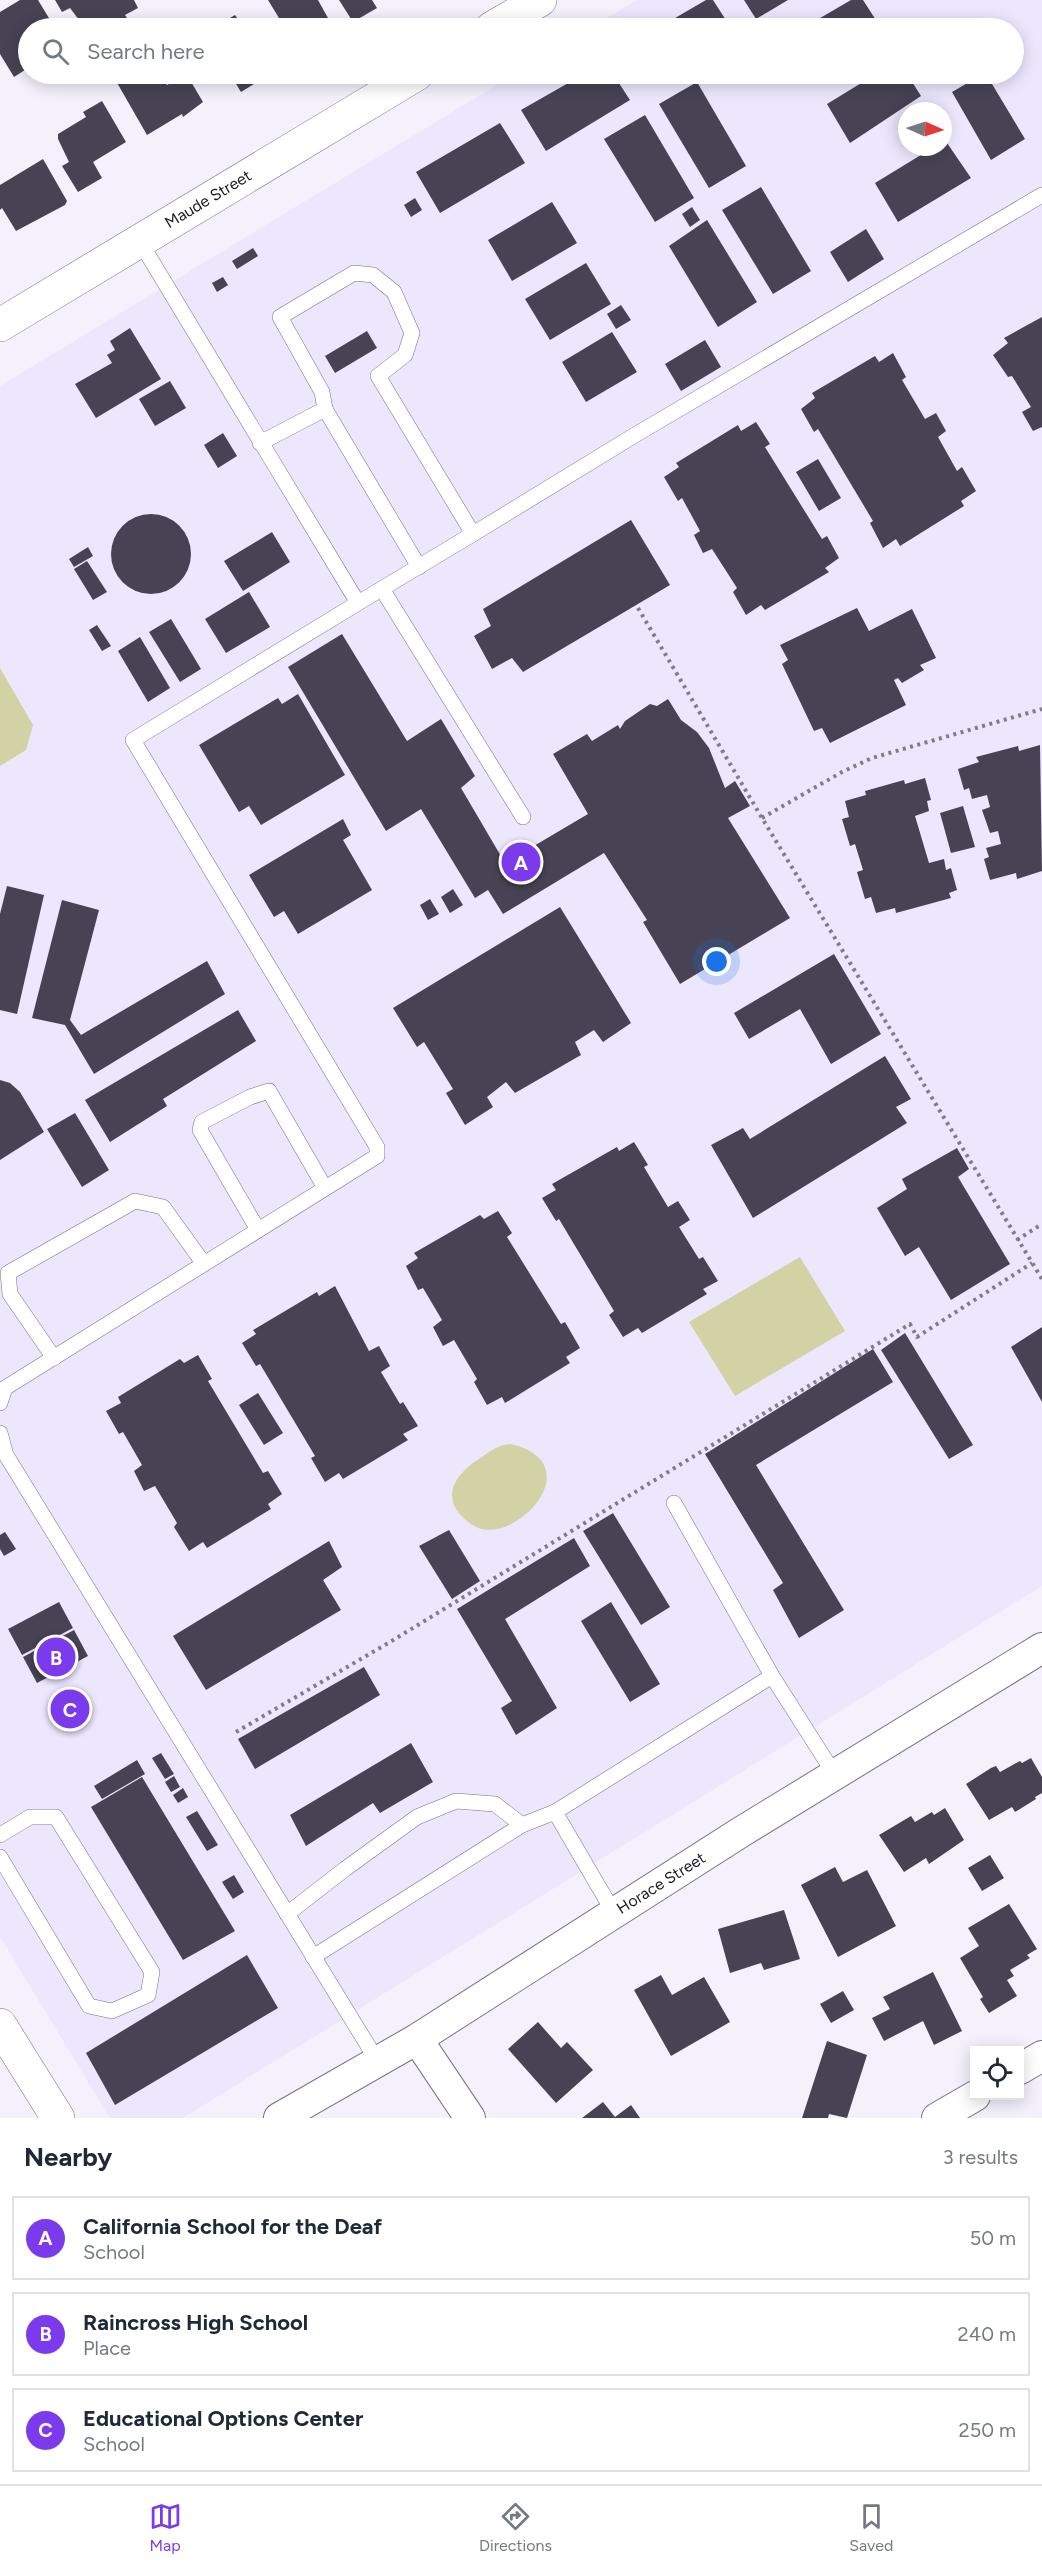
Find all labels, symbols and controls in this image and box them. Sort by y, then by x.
search box [18,18,1024,84]
icon: search [39,35,72,68]
text: Search here [87,38,205,65]
north arrow [898,102,952,156]
street label: Maude Street [161,166,255,232]
pin: A [502,840,540,884]
your location [702,947,731,976]
pin: B [36,1634,76,1680]
pin: C [50,1686,90,1732]
street label: Horace Street [613,1848,709,1918]
map controls [970,2046,1024,2100]
button: locate [970,2046,1024,2100]
text: Nearby [24,2141,112,2173]
text: 3 results [943,2145,1018,2169]
text: California School for the Deaf [83,2213,382,2240]
text: A [38,2226,53,2250]
text: 50 m [970,2226,1016,2250]
text: School [83,2240,145,2264]
text: Raincross High School [83,2309,308,2336]
text: B [39,2322,52,2346]
text: 240 m [958,2322,1016,2346]
text: Place [83,2336,131,2360]
text: Educational Options Center [83,2405,363,2432]
text: C [38,2418,53,2442]
text: 250 m [959,2418,1016,2442]
text: School [83,2432,145,2456]
tab: Map [149,2500,182,2555]
tab: Directions [479,2500,552,2555]
tab: Saved [849,2500,893,2555]

